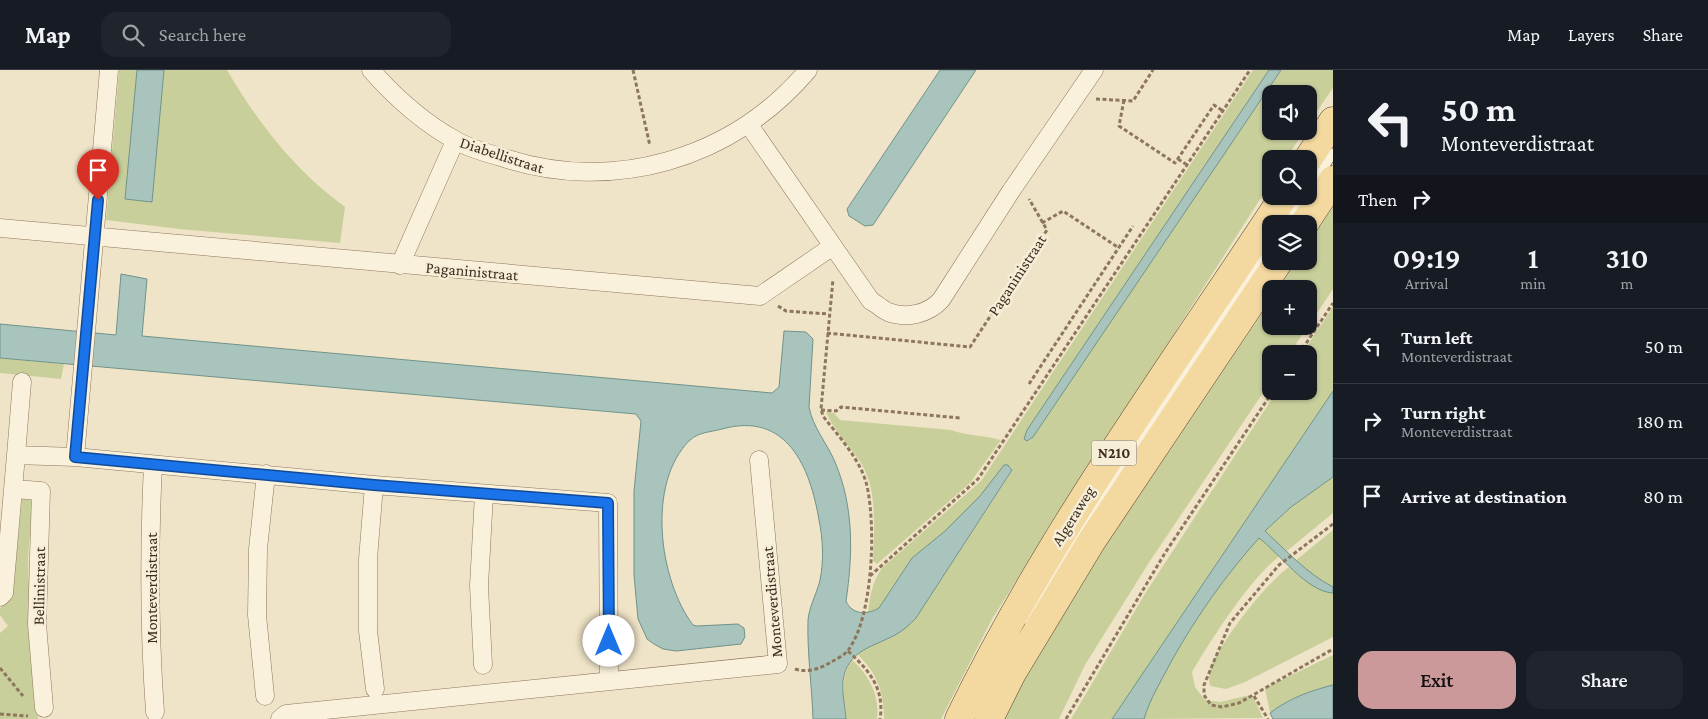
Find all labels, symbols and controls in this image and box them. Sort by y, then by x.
search box [101,12,451,57]
text: Map [25,21,71,48]
icon: search [119,21,147,49]
text: Search here [159,24,246,45]
text: Map [1507,25,1540,45]
text: Layers [1568,25,1615,45]
text: Share [1643,25,1683,45]
map controls [1262,85,1317,400]
button: sound [1262,85,1317,140]
icon: left [1358,90,1423,155]
text: 50 m [1441,90,1516,129]
text: Monteverdistraat [1441,131,1594,156]
street label: Diabellistraat [458,133,547,177]
pin [77,149,119,200]
button: search [1262,150,1317,205]
icon: arrive [84,156,112,184]
icon: right [1407,185,1435,213]
text: Then [1358,189,1397,210]
button: layers [1262,215,1317,270]
street label: Paganinistraat [985,231,1051,319]
text: 09:19 [1393,241,1461,274]
text: 1 [1528,241,1539,274]
text: 310 [1606,241,1648,274]
street label: Paganinistraat [425,258,520,285]
text: Arrival [1405,275,1448,292]
text: min [1520,275,1546,292]
text: m [1621,275,1633,292]
button: + [1262,280,1317,335]
text: Turn left [1401,327,1473,348]
icon: left [1358,332,1386,360]
text: 50 m [1644,336,1683,357]
button: − [1262,345,1317,400]
text: Monteverdistraat [1401,348,1512,365]
text: Turn right [1401,402,1486,423]
icon: right [1358,407,1386,435]
text: 180 m [1637,411,1683,432]
text: Monteverdistraat [1401,423,1512,440]
road number: N210 [1092,440,1136,466]
icon: arrive [1358,482,1386,510]
street label: Algeraweg [1048,483,1099,549]
text: Arrive at destination [1401,486,1567,507]
text: 80 m [1643,486,1683,507]
street label: Monteverdistraat [143,532,160,644]
street label: Monteverdistraat [759,545,785,658]
street label: Bellinistraat [30,546,48,625]
position arrow [582,614,634,666]
button: Exit [1358,651,1516,709]
button: Share [1526,651,1683,709]

